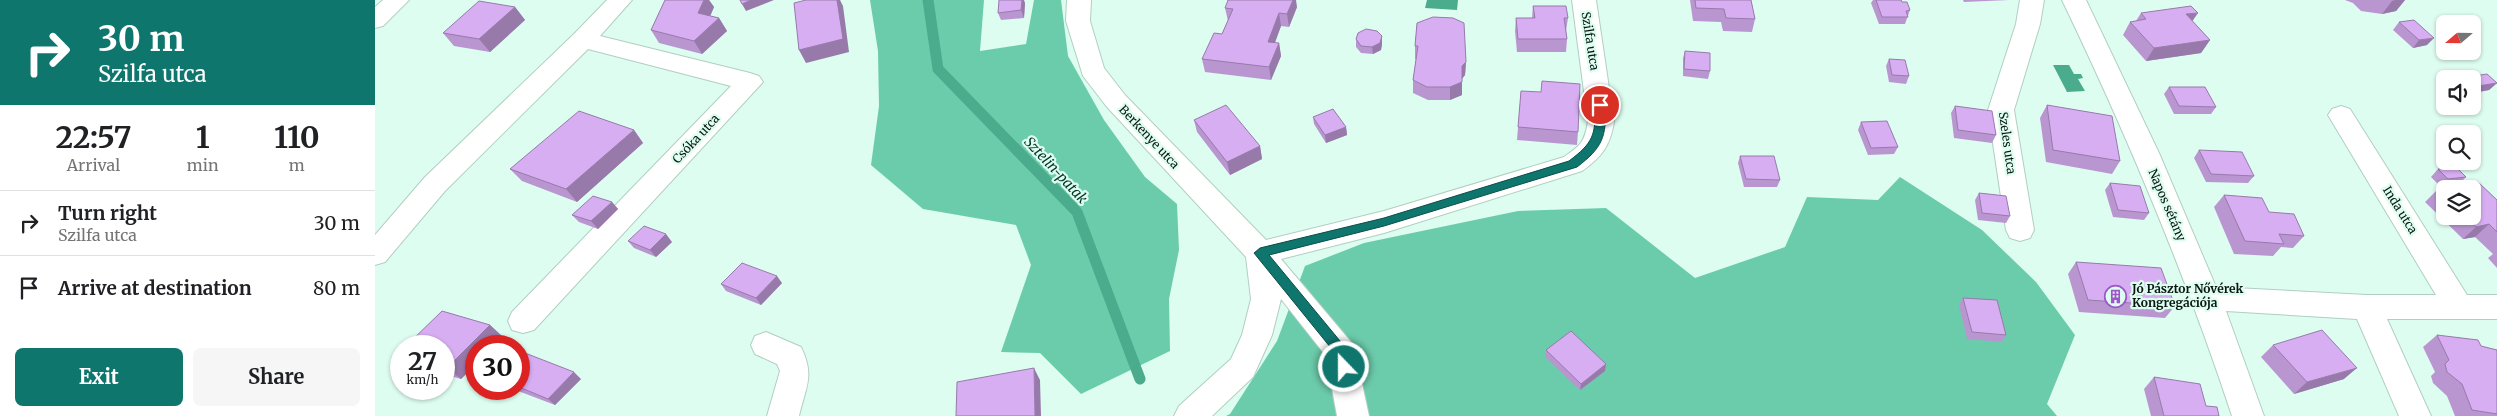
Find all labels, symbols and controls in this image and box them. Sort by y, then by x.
street label: Szilfa utca [1578,11,1603,72]
north arrow [2436,15,2481,60]
map controls [2436,15,2481,225]
text: 30 m [98,17,184,61]
icon: right [15,20,80,85]
text: Szilfa utca [98,60,207,88]
button: sound [2436,70,2481,115]
pin [1579,84,1621,126]
icon: arrive [1586,91,1614,119]
street label: Berkenye utca [1116,102,1183,172]
street label: Csóka utca [669,111,723,166]
street label: Szeles utca [1996,111,2019,176]
text: 22:57 [55,118,131,156]
text: 1 [196,118,210,156]
text: 110 [274,118,320,156]
button: search [2436,125,2481,170]
water label: Sztelin-patak [1021,133,1092,207]
text: Arrival [67,155,120,175]
text: min [187,155,219,175]
text: m [289,155,305,175]
street label: Napos sétány [2146,166,2189,243]
button: layers [2436,180,2481,225]
street label: Inda utca [2380,183,2421,237]
text: Turn right [58,201,157,225]
icon: right [15,209,43,237]
text: 30 m [314,211,360,235]
text: Szilfa utca [58,225,137,245]
icon: arrive [15,274,43,302]
text: Arrive at destination [58,276,252,300]
text: 80 m [313,276,360,300]
place label: Jó Pásztor Nővérek Kongregációja [2131,281,2244,310]
building icon: Jó Pásztor Nővérek Kongregációja [2104,284,2128,308]
speed limit sign: 30 [465,335,530,400]
position arrow [1317,340,1369,392]
text: 27 [408,345,437,377]
button: Exit [15,348,183,406]
button: Share [193,348,360,406]
text: km/h [407,372,438,387]

